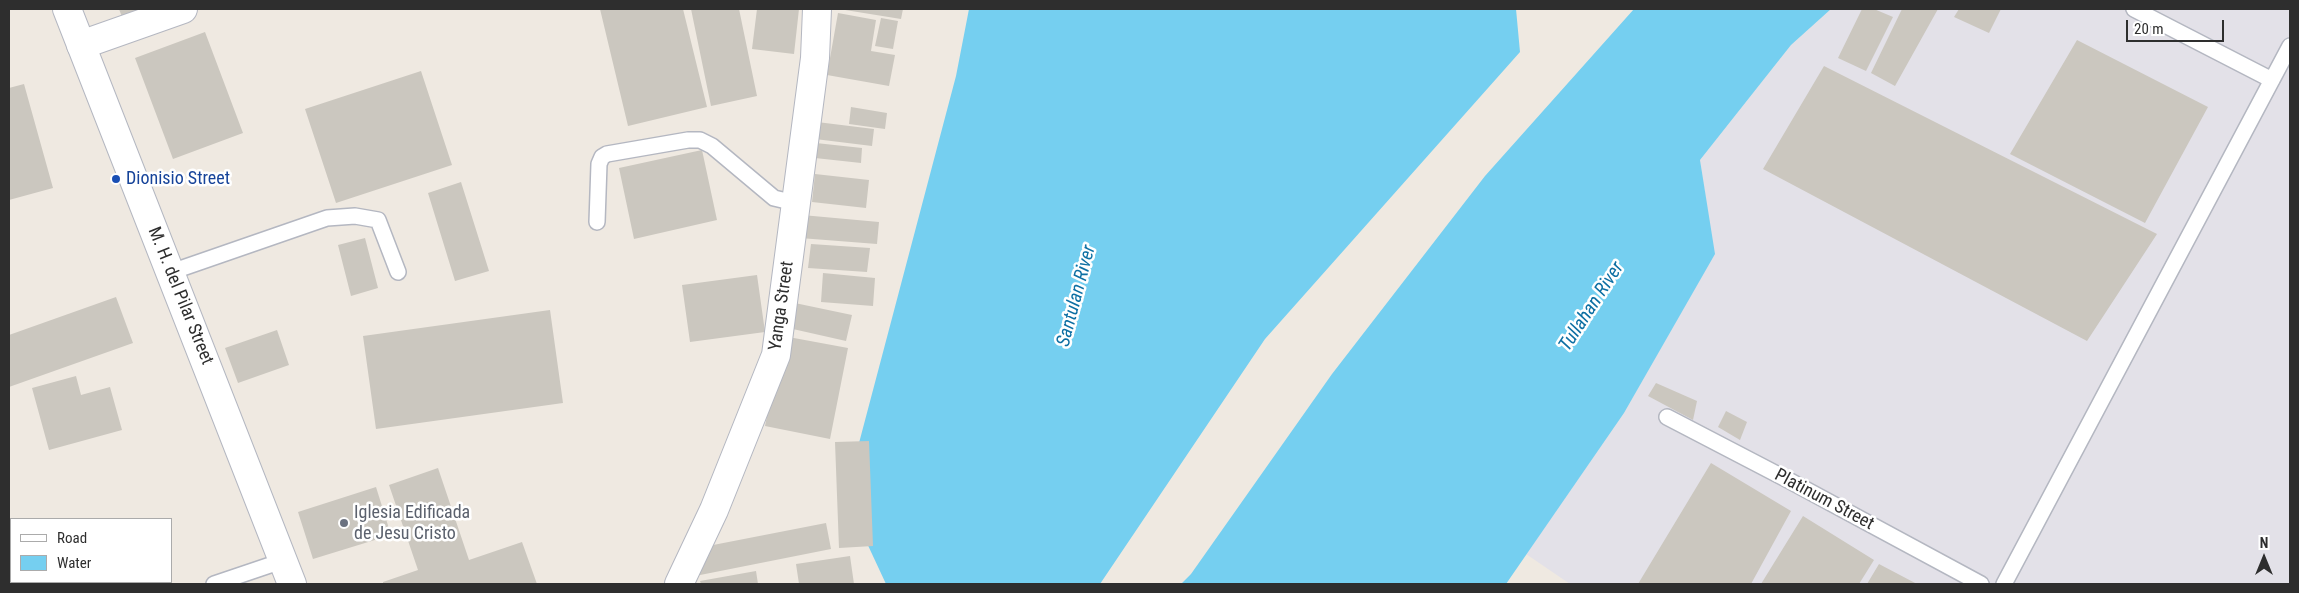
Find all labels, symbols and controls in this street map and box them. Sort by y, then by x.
scale bar [2129,10,2226,42]
text: 20 m [2134,20,2164,38]
place label: Dionisio Street [126,168,230,190]
marker: Dionisio Street [110,173,122,185]
street label: M. H. del Pilar Street [142,224,218,368]
water label: Santulan River [1053,243,1101,349]
water label: Tullahan River [1555,258,1629,356]
street label: Yanga Street [765,260,799,352]
street label: Platinum Street [1771,465,1877,535]
place label: Iglesia Edificada de Jesu Cristo [354,502,470,544]
marker: Iglesia Edificada de Jesu Cristo [338,517,350,529]
legend [10,518,172,583]
text: Road [57,529,87,547]
north arrow [2239,533,2289,583]
text: N [2260,535,2268,551]
text: Water [57,554,91,572]

